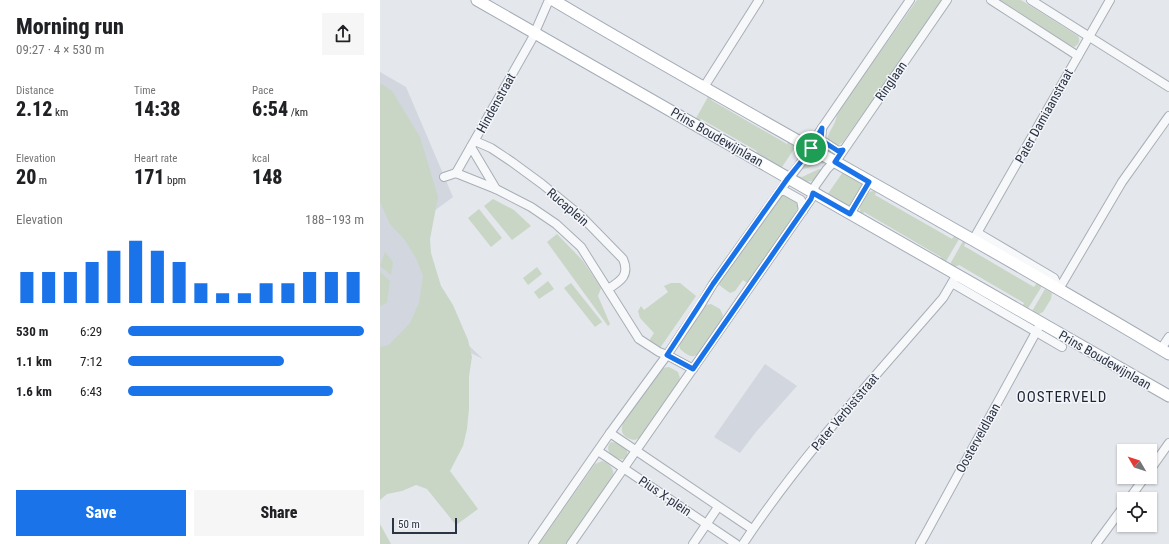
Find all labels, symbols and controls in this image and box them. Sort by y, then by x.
button: share [322,13,364,55]
text: Morning run [16,14,124,39]
text: 09:27 · 4 × 530 m [16,42,104,57]
street label: Ringlaan [872,59,910,103]
street label: Pater Damiaanstraat [1012,66,1076,166]
street label: Hindenstraat [473,70,519,135]
text: Distance [16,84,54,97]
text: Time [134,84,156,97]
text: Pace [252,84,274,97]
text: 2.12 [16,97,52,121]
text: 14:38 [134,97,180,121]
text: 6:54 [252,97,288,121]
street label: Prins Boudewijnlaan [668,104,766,170]
text: km [52,106,68,119]
text: /km [288,106,308,119]
pin [794,131,828,165]
icon: arrive [800,137,822,159]
text: Elevation [16,152,56,165]
text: Heart rate [134,152,177,165]
text: kcal [252,152,270,165]
text: 20 [16,165,36,189]
text: 171 [134,165,165,189]
text: 148 [252,165,283,189]
text: m [36,174,47,187]
text: bpm [165,174,186,187]
street label: Rucaplein [544,185,592,229]
text: Elevation [16,212,63,227]
text: 188–193 m [305,212,364,227]
text: 530 m [16,324,48,339]
text: 6:29 [80,324,102,339]
street label: Prins Boudewijnlaan [1056,327,1154,393]
text: 1.1 km [16,354,52,369]
text: 7:12 [80,354,102,369]
street label: Pater Verbiststraat [808,370,882,454]
text: 1.6 km [16,384,52,399]
text: 6:43 [80,384,102,399]
district label: OOSTERVELD [1017,388,1107,406]
street label: Oosterveldlaan [953,401,1003,475]
north arrow [1117,444,1157,484]
map controls [1117,444,1157,532]
street label: Pius X-plein [636,473,694,519]
button: Save [16,490,186,536]
button: Share [194,490,364,536]
button: locate [1117,492,1157,532]
scale bar [392,516,457,535]
text: 50 m [398,518,420,531]

